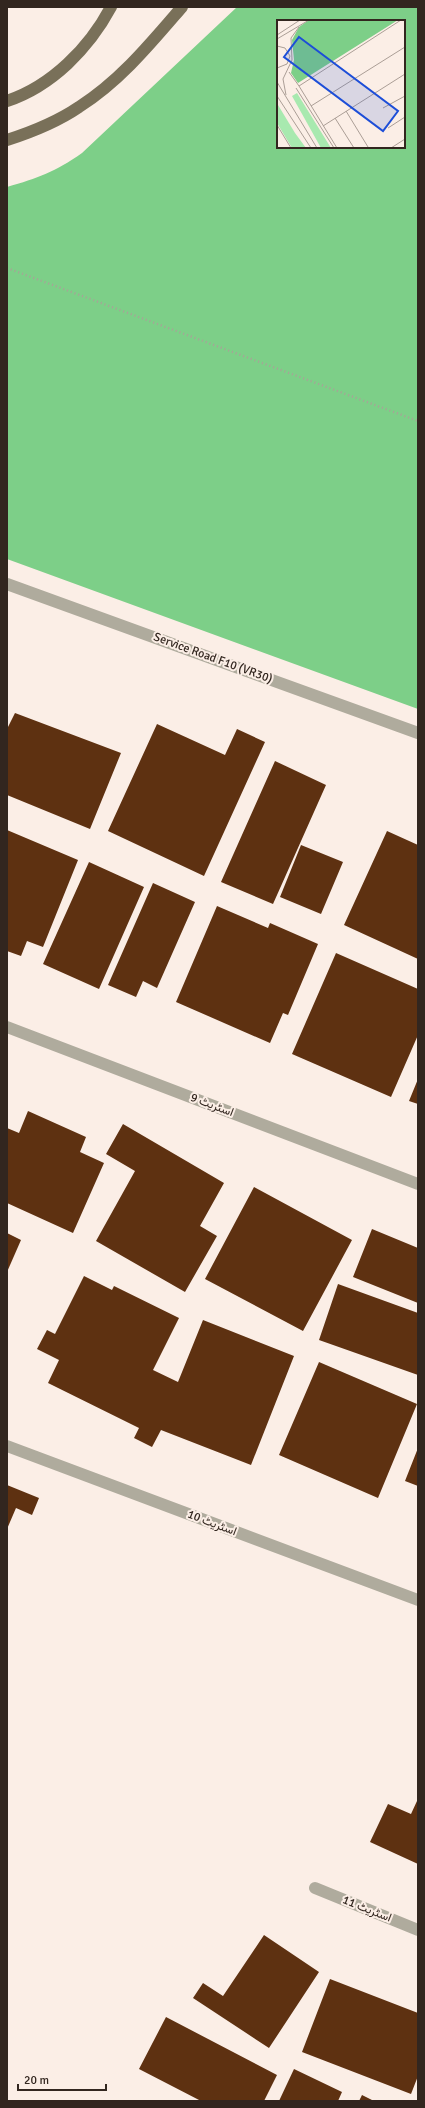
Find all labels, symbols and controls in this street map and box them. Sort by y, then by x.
inset map [277,20,405,148]
street label: Service Road F10 (VR30) [151,630,275,687]
street label: اسٹریٹ 9 [188,1090,236,1120]
street label: اسٹریٹ 10 [185,1507,239,1539]
street label: اسٹریٹ 11 [340,1892,394,1926]
scale bar [18,2066,106,2092]
text: 20 m [24,2073,49,2088]

